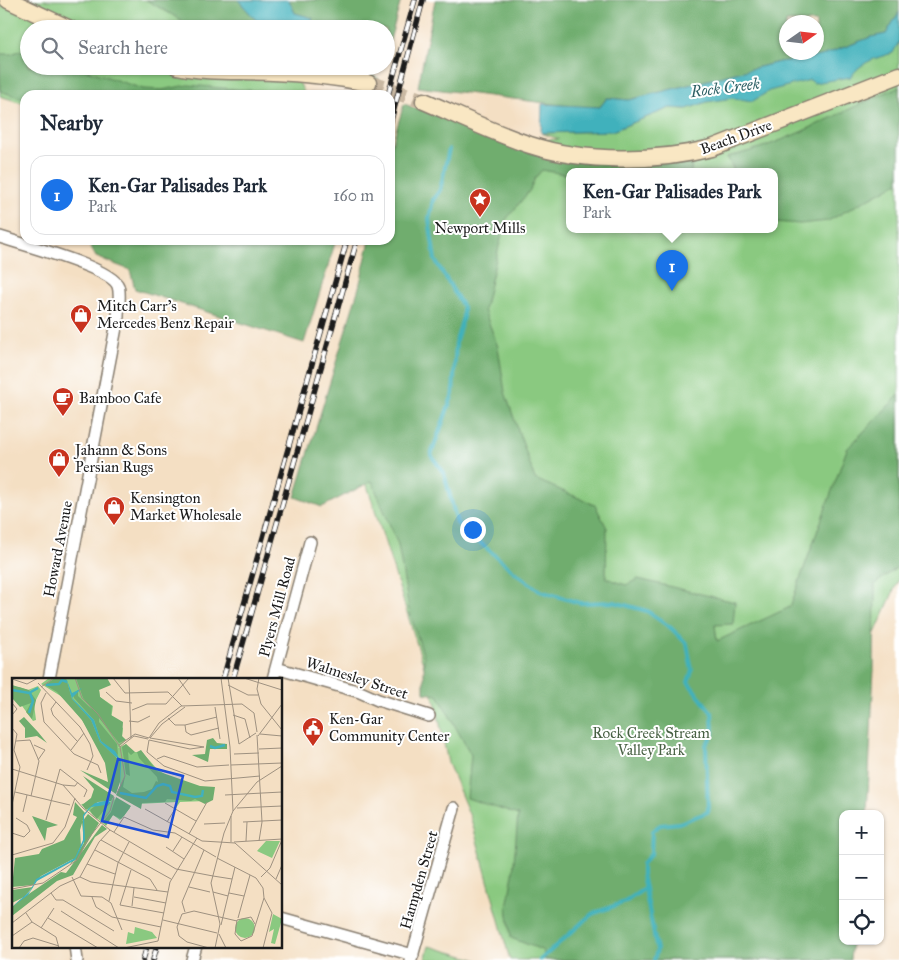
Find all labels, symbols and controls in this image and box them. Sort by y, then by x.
north arrow [779,15,824,60]
search box [20,20,395,75]
icon: search [38,34,66,62]
text: Search here [78,36,168,59]
water label: Rock Creek [688,74,761,101]
text: Nearby [40,110,103,136]
street label: Beach Drive [698,116,774,158]
popup [566,168,778,233]
text: Ken-Gar Palisades Park [88,174,267,197]
text: Ken-Gar Palisades Park [582,180,762,203]
text: 1 [54,186,60,205]
text: 160 m [333,186,374,205]
place icon: Newport Mills [468,187,492,218]
text: Park [88,197,117,216]
text: Park [582,203,611,222]
place label: Newport Mills [434,219,526,237]
pin: 1 [656,250,688,291]
place label: Mitch Carr's Mercedes Benz Repair [97,297,234,332]
shop icon: Mitch Carr's Mercedes Benz Repair [69,303,93,334]
cafe icon: Bamboo Cafe [51,386,75,417]
place label: Bamboo Cafe [79,389,161,407]
place label: Jahann & Sons Persian Rugs [73,441,167,476]
shop icon: Jahann & Sons Persian Rugs [47,447,71,478]
place label: Kensington Market Wholesale [130,489,242,524]
shop icon: Kensington Market Wholesale [102,495,126,526]
street label: Howard Avenue [40,499,76,599]
your location [460,517,486,543]
street label: Plyers Mill Road [255,555,299,659]
street label: Walmesley Street [304,653,411,703]
inset map [12,678,282,948]
place label: Ken-Gar Community Center [329,710,450,745]
public building icon: Ken-Gar Community Center [301,716,325,747]
park label: Rock Creek Stream Valley Park [592,724,710,759]
map controls [839,810,884,945]
button: + [839,810,884,855]
street label: Hampden Street [396,828,442,931]
button: − [839,855,884,900]
button: locate [839,900,884,945]

